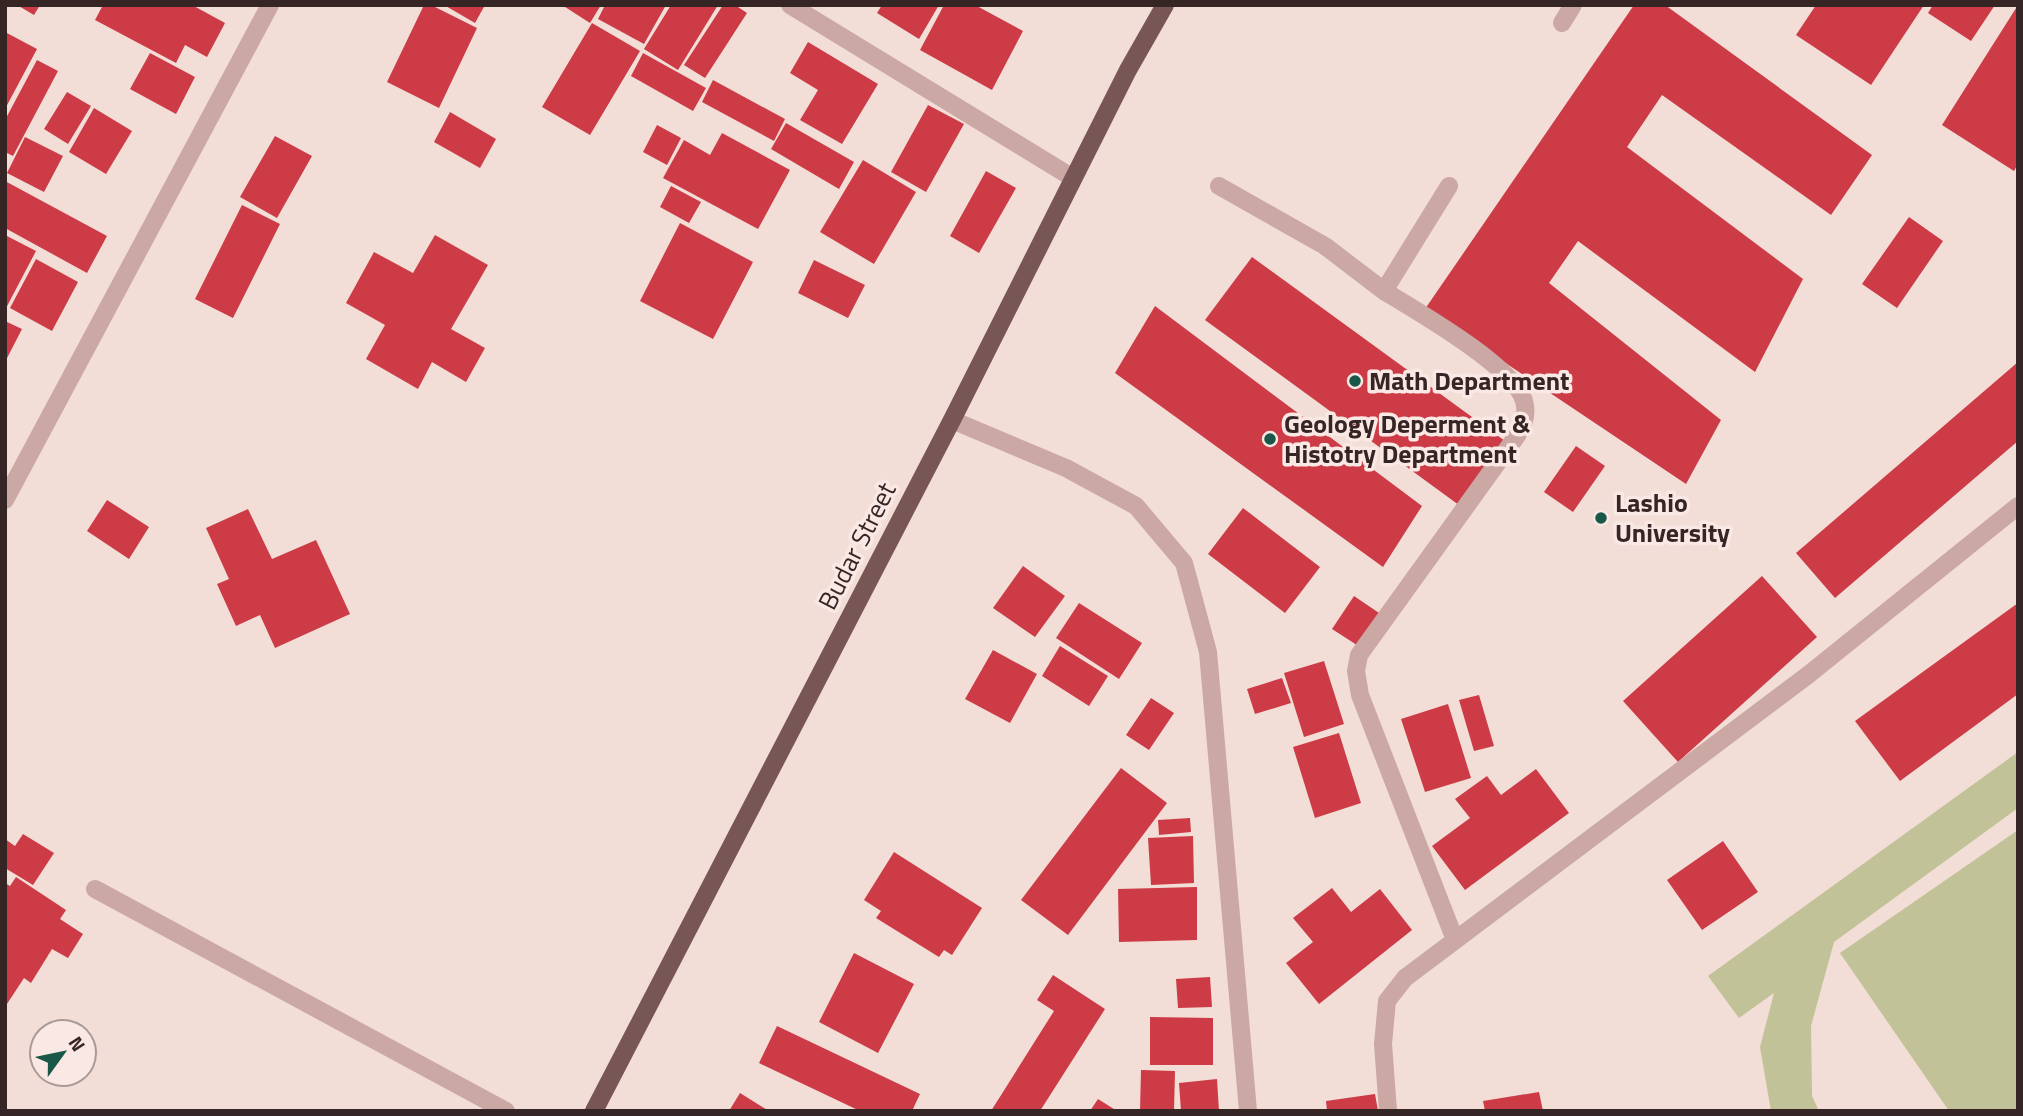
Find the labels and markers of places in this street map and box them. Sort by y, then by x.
place label: Math Department [1369,361,1570,400]
marker: Math Department [1347,373,1363,389]
place label: Geology Deperment & Histotry Department [1284,404,1530,473]
marker: Geology Deperment & Histotry Department [1262,431,1278,447]
place label: Lashio University [1615,483,1730,552]
marker: Lashio University [1593,510,1609,526]

